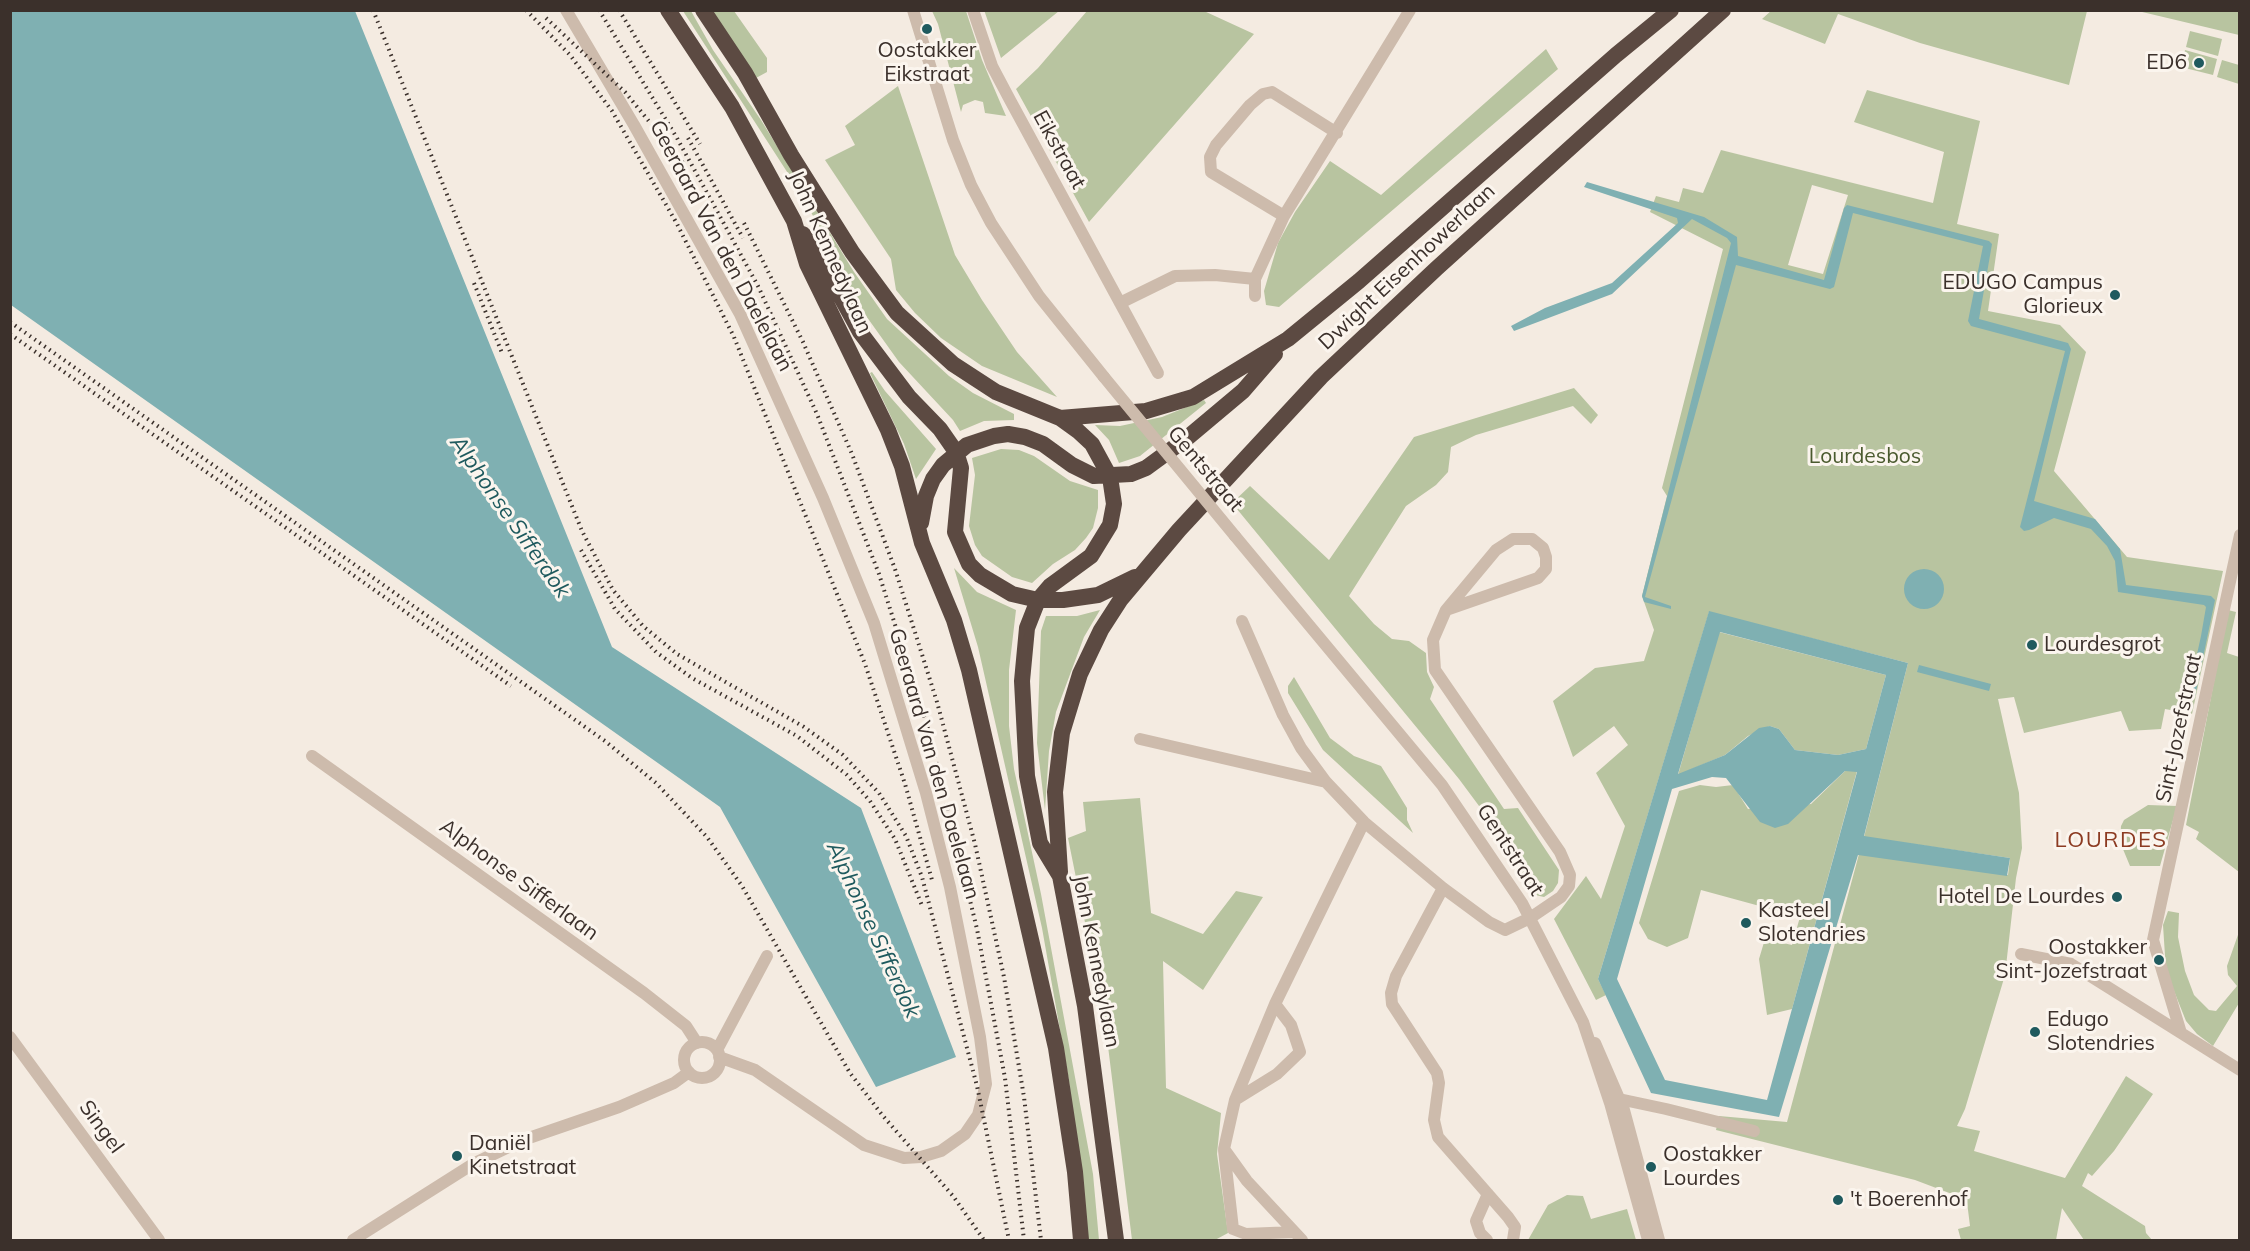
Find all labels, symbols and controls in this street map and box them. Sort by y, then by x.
marker: Oostakker Eikstraat [920,22,934,36]
place label: Oostakker Eikstraat [878,38,976,88]
place label: ED6 [2146,50,2187,76]
marker: ED6 [2192,56,2206,70]
street label: Eikstraat [1027,106,1091,194]
street label: Geeraard Van den Daelelaan [644,116,798,376]
street label: John Kennedylaan [783,167,877,337]
street label: Dwight Eisenhowerlaan [1314,179,1500,355]
place label: EDUGO Campus Glorieux [1942,270,2103,320]
marker: EDUGO Campus Glorieux [2108,288,2122,302]
street label: Gentstraat [1162,421,1248,517]
water label: Alphonse Sifferdok [444,431,576,603]
park label: Lourdesbos [1809,444,1921,470]
street label: Geeraard Van den Daelelaan [883,626,985,902]
place label: Lourdesgrot [2044,632,2161,658]
marker: Lourdesgrot [2025,638,2039,652]
street label: Sint-Jozefstraat [2151,651,2207,805]
street label: Gentstraat [1471,799,1549,901]
street label: Alphonse Sifferlaan [435,814,603,946]
district label: LOURDES [2055,827,2167,853]
water label: Alphonse Sifferdok [821,838,925,1022]
street label: John Kennedylaan [1067,872,1125,1050]
place label: Hotel De Lourdes [1938,884,2105,910]
marker: Hotel De Lourdes [2110,890,2124,904]
place label: Kasteel Slotendries [1758,898,1866,948]
marker: Kasteel Slotendries [1739,916,1753,930]
place label: Oostakker Sint-Jozefstraat [1995,935,2147,985]
marker: Oostakker Sint-Jozefstraat [2152,953,2166,967]
place label: Edugo Slotendries [2047,1007,2155,1057]
marker: Edugo Slotendries [2028,1025,2042,1039]
street label: Singel [73,1096,129,1158]
place label: Daniël Kinetstraat [469,1131,576,1181]
place label: Oostakker Lourdes [1663,1142,1762,1192]
marker: Daniël Kinetstraat [450,1149,464,1163]
marker: Oostakker Lourdes [1644,1160,1658,1174]
place label: 't Boerenhof [1850,1187,1968,1213]
marker: 't Boerenhof [1831,1193,1845,1207]

